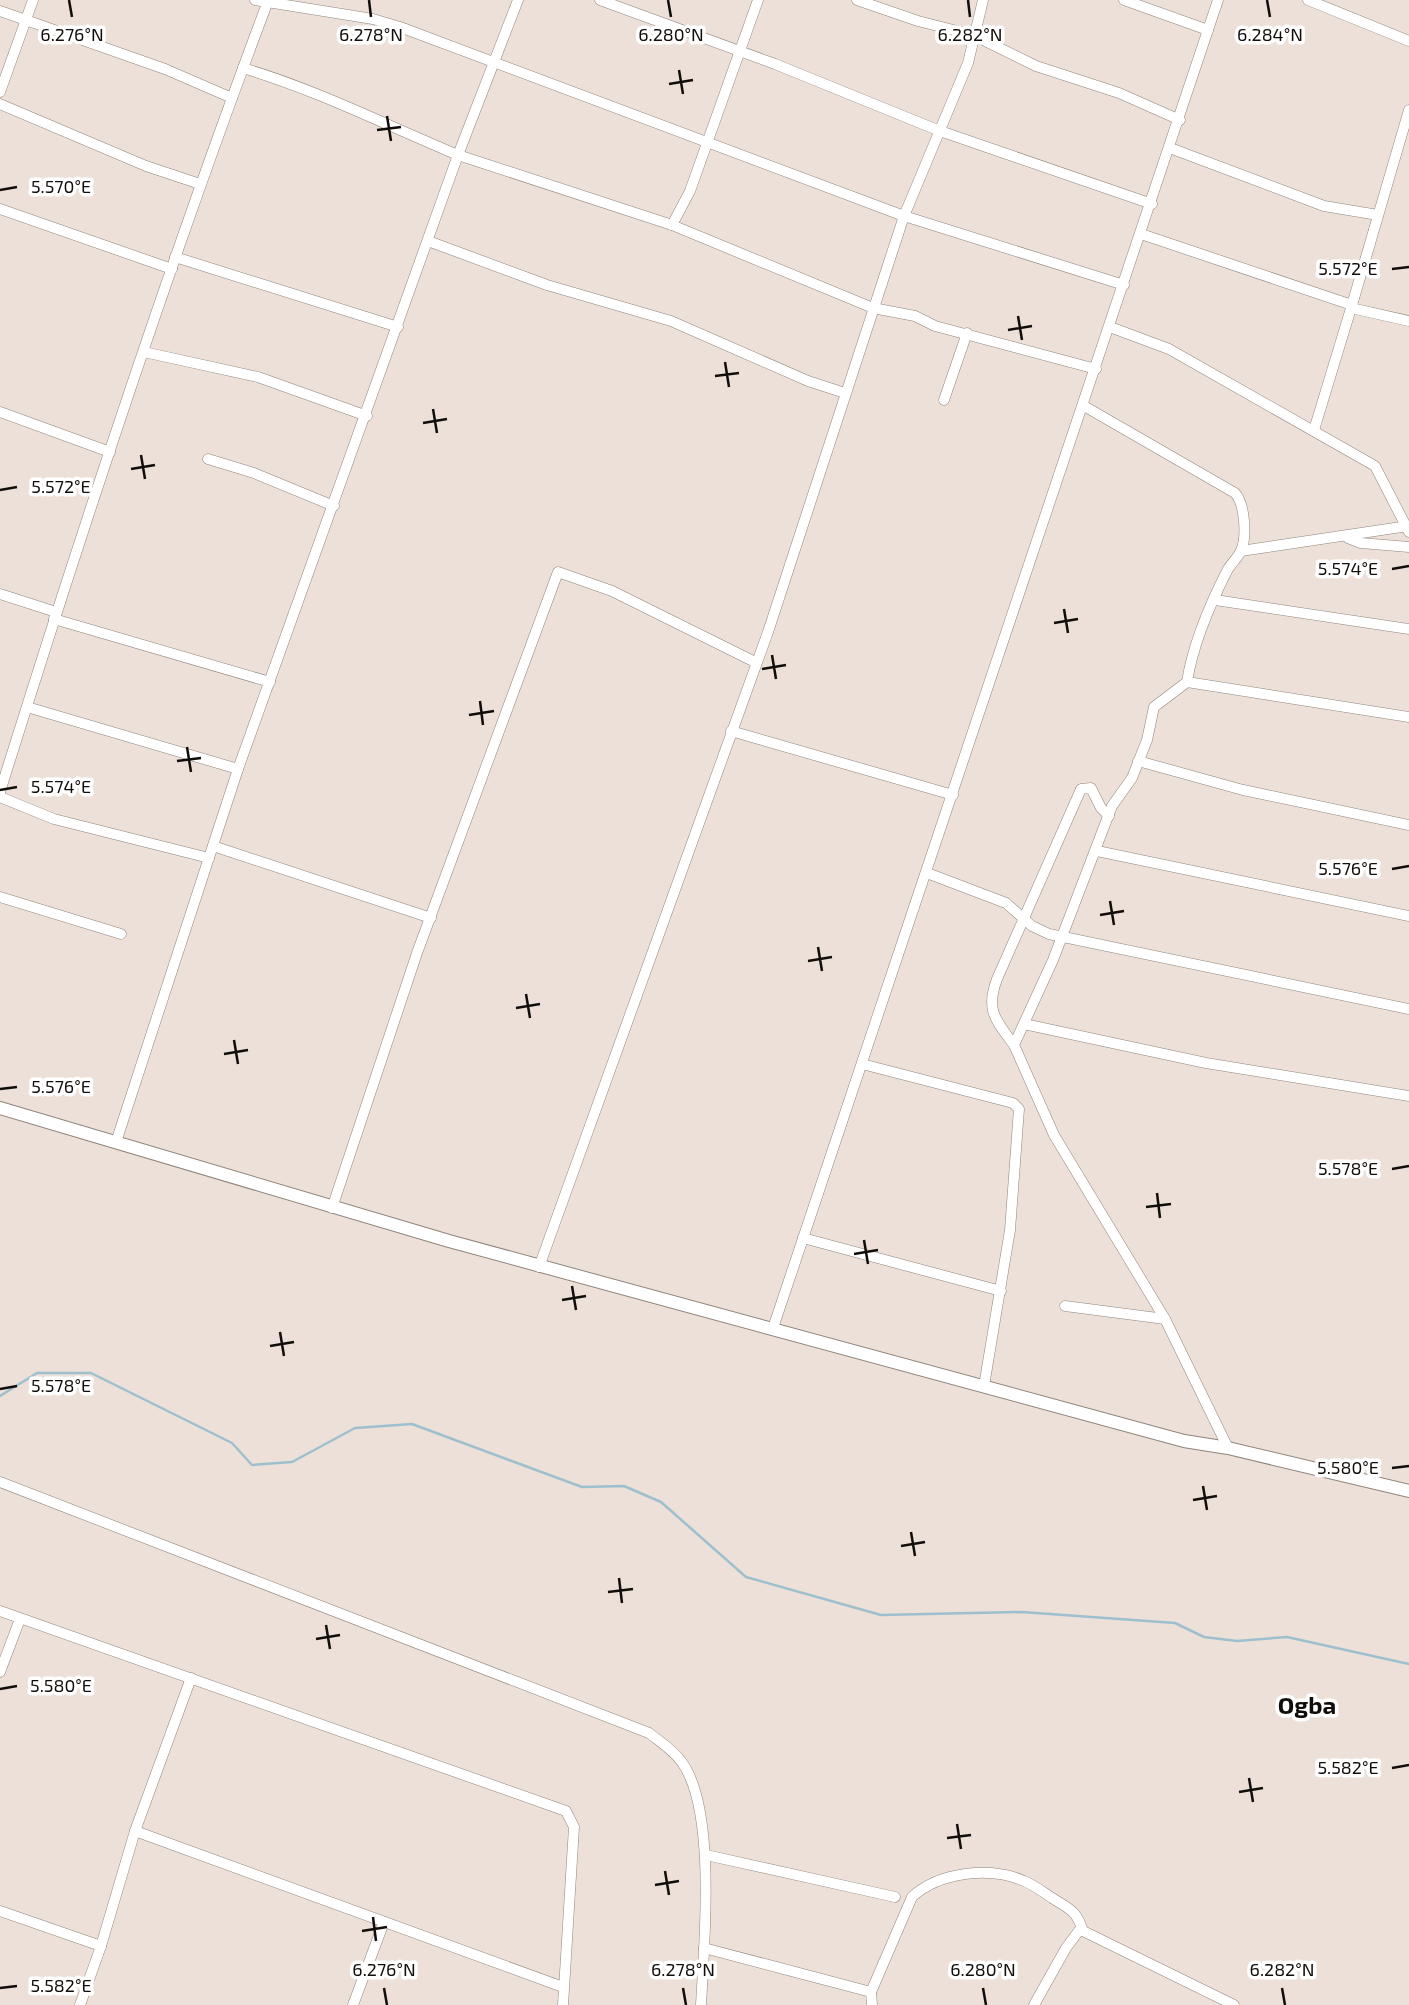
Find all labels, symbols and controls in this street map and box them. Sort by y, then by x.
text: 6.276°N [40,23,104,45]
text: 6.278°N [339,23,403,45]
text: 6.280°N [638,23,704,45]
text: 6.282°N [938,23,1002,45]
text: 6.284°N [1237,23,1303,45]
text: 5.570°E [31,175,91,197]
text: 5.572°E [1318,257,1378,279]
text: 5.572°E [31,475,91,497]
text: 5.574°E [1318,557,1378,579]
text: 5.574°E [31,775,91,797]
text: 5.576°E [1318,857,1378,879]
text: 5.576°E [31,1075,91,1097]
text: 5.578°E [1318,1157,1378,1179]
text: 5.578°E [31,1374,91,1396]
text: 5.580°E [1317,1456,1379,1478]
text: 5.580°E [30,1674,92,1696]
district label: Ogba [1278,1690,1336,1719]
text: 5.582°E [1317,1756,1379,1778]
text: 6.276°N [352,1958,416,1980]
text: 6.278°N [651,1958,715,1980]
text: 6.280°N [950,1958,1016,1980]
text: 6.282°N [1250,1958,1314,1980]
text: 5.582°E [30,1974,92,1996]

